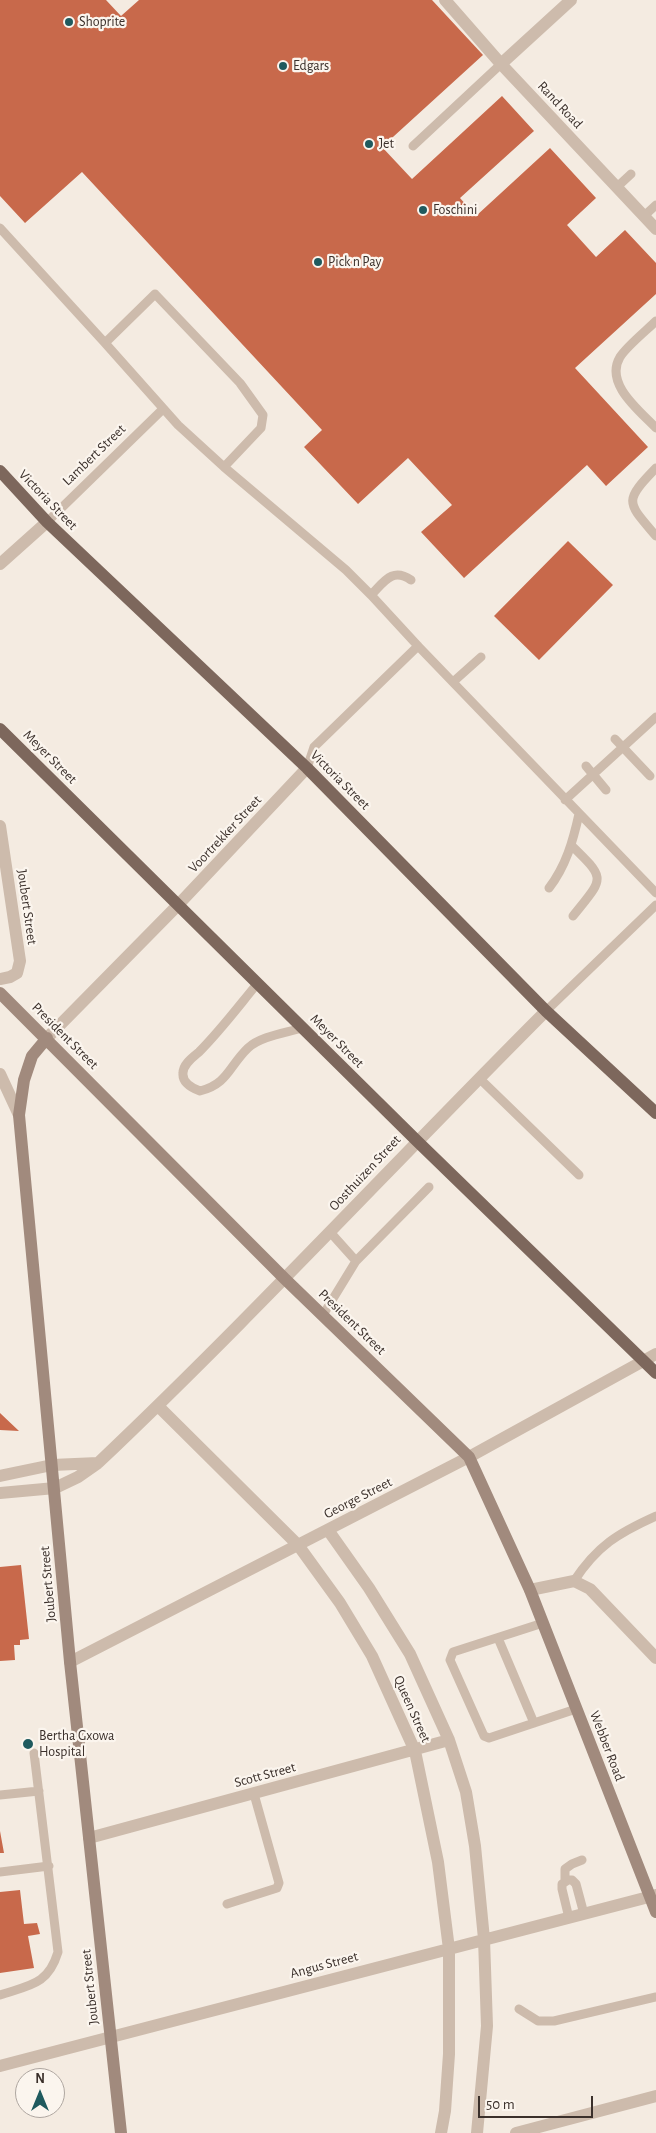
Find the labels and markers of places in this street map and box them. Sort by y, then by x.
place label: Shoprite [79,14,125,30]
marker: Shoprite [63,16,75,28]
place label: Edgars [293,58,329,74]
marker: Edgars [277,60,289,72]
place label: Jet [379,136,394,152]
marker: Jet [363,138,375,150]
place label: Foschini [433,202,477,218]
marker: Foschini [417,204,429,216]
place label: Pick n Pay [328,254,381,270]
marker: Pick n Pay [312,256,324,268]
place label: Bertha Gxowa Hospital [39,1728,115,1760]
marker: Bertha Gxowa Hospital [21,1737,35,1751]

